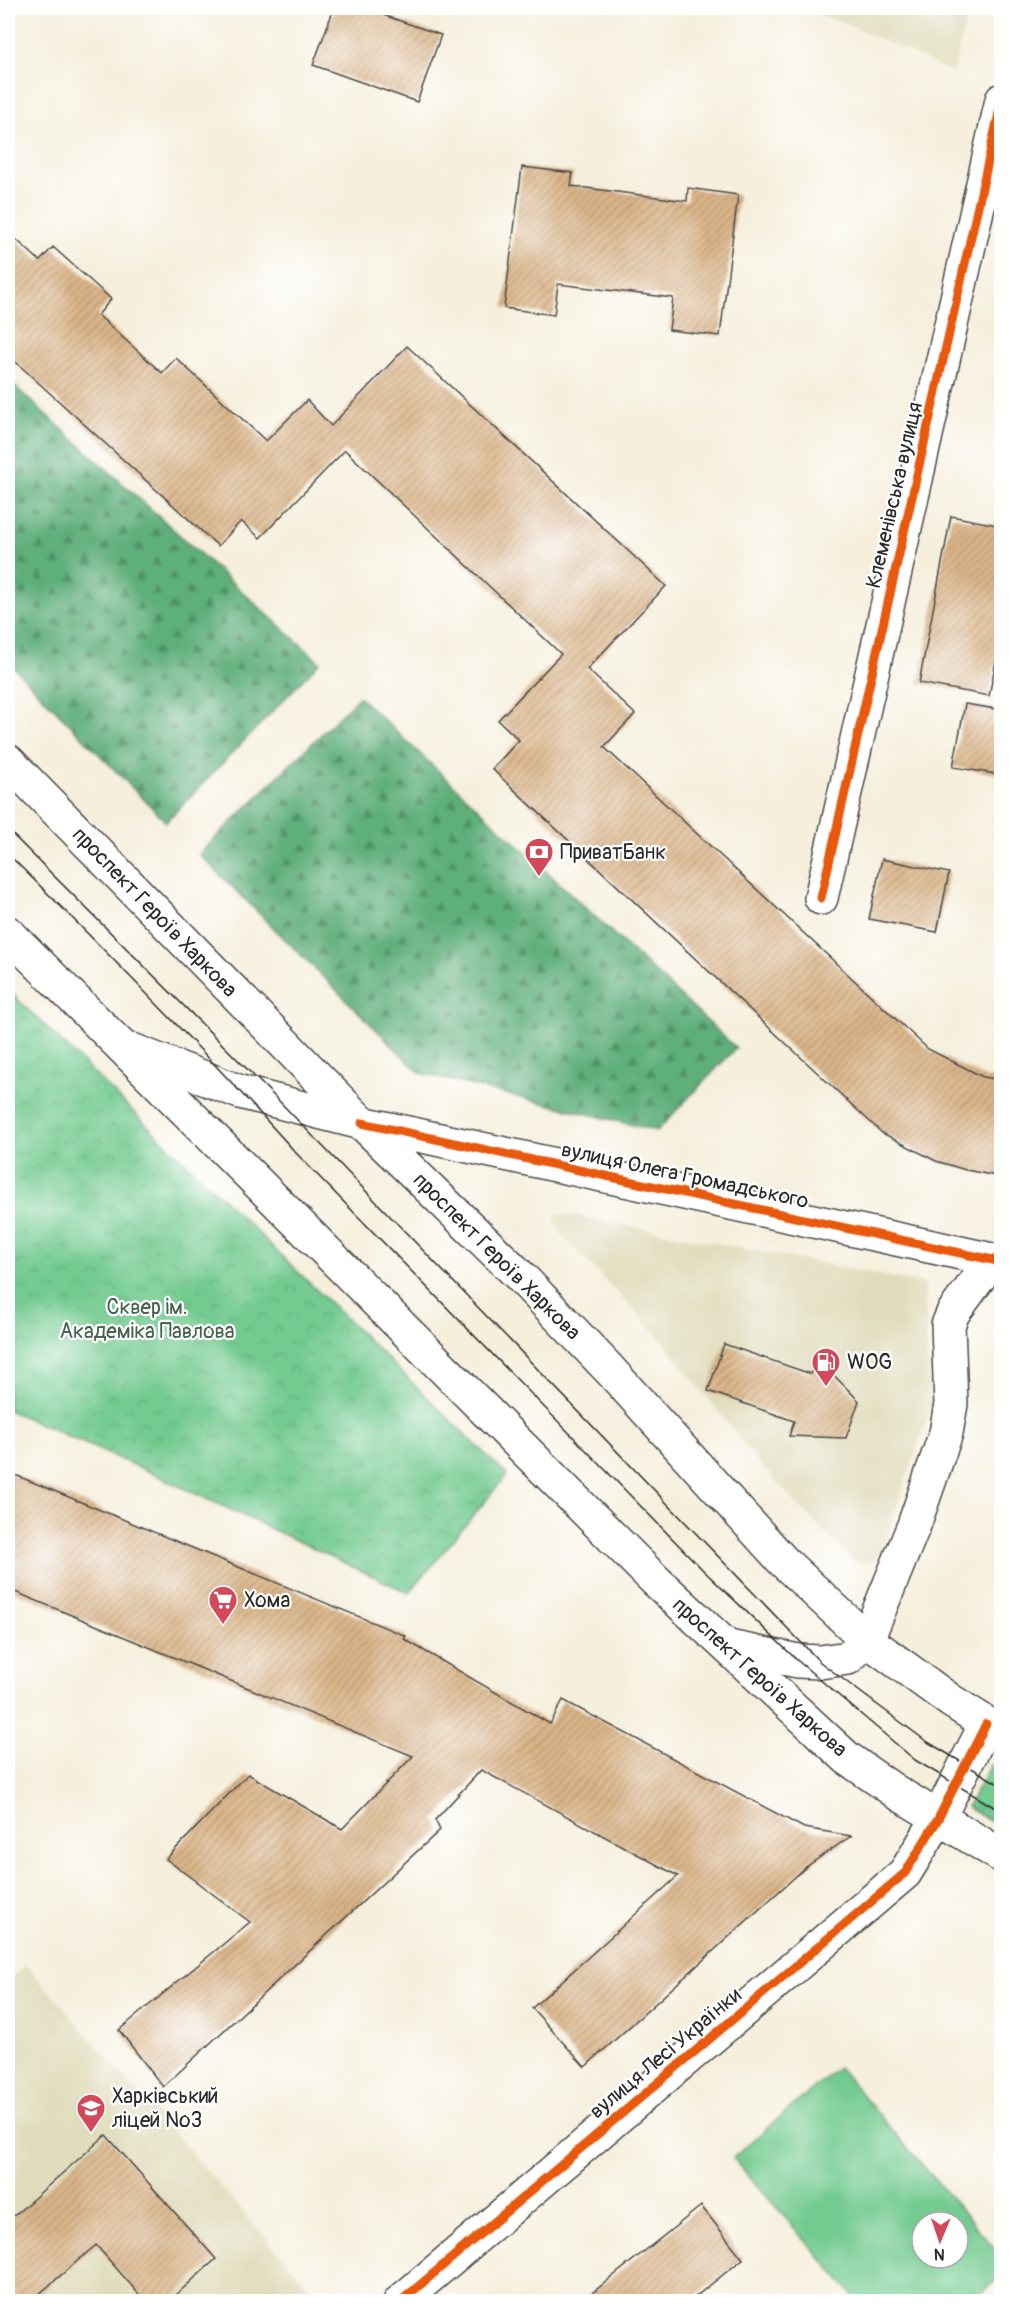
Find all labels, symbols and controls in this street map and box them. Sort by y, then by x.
street label: Клеменівська вулиця [860,399,929,591]
street label: проспект Героїв Харкова [66,822,243,1003]
bank icon: ПриватБанк [523,836,555,878]
place label: ПриватБанк [560,839,666,866]
street label: вулиця Олега Громадського [559,1136,811,1215]
street label: проспект Героїв Харкова [407,1167,586,1346]
park label: Сквер ім. Академіка Павлова [59,1294,235,1345]
fuel station icon: WOG [810,1346,842,1388]
place label: WOG [847,1349,892,1376]
supermarket icon: Хома [207,1584,239,1626]
place label: Хома [244,1587,290,1614]
street label: проспект Героїв Харкова [667,1592,853,1763]
street label: вулиця Лесі Українки [584,1982,747,2125]
place label: Харківський ліцей №3 [112,2083,218,2134]
school or university icon: Харківський ліцей №3 [75,2092,107,2134]
north arrow [910,2210,970,2270]
text: N [934,2244,945,2264]

